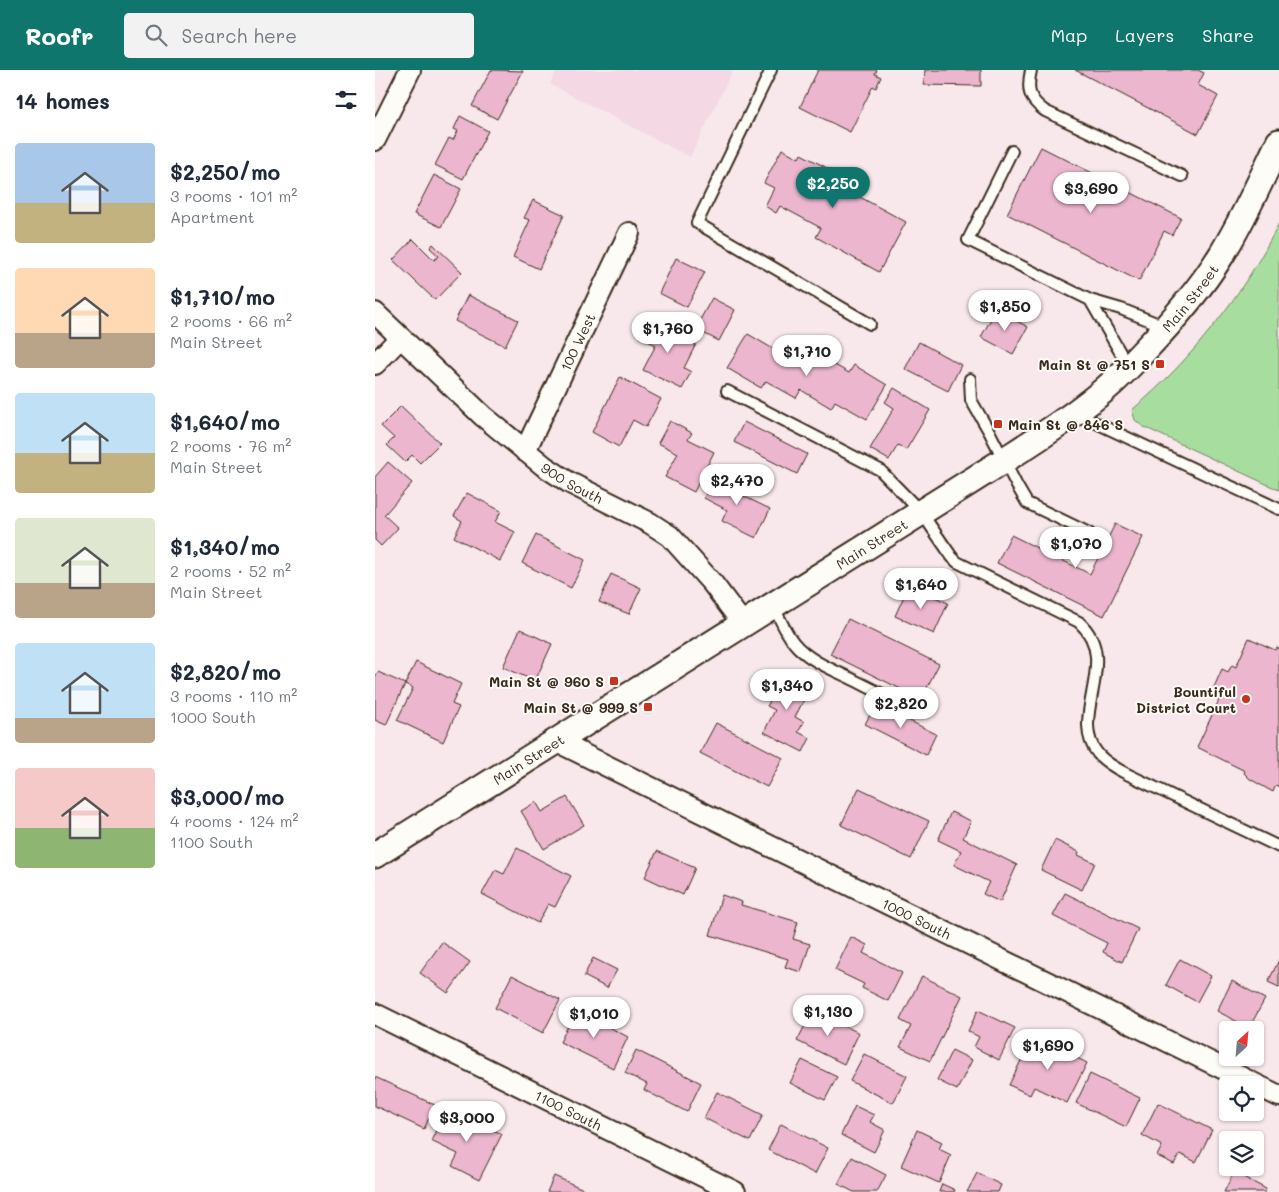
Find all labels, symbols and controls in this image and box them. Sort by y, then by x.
search box [124,13,474,58]
text: Roofr [25,20,94,51]
icon: search [142,21,170,49]
text: Search here [182,23,297,48]
text: Map [1051,23,1087,47]
text: Layers [1115,23,1174,47]
text: Share [1202,23,1254,47]
icon: filters [332,86,360,114]
text: 14 homes [15,87,110,114]
text: $2,250/mo [170,158,280,185]
icon: home [55,163,115,223]
pin: $2,250 [792,166,874,209]
text: $2,250 [807,172,859,193]
pin: $3,690 [1050,172,1132,214]
text: $3,690 [1064,177,1118,198]
text: 3 rooms · 101 m² [170,185,297,206]
text: Apartment [170,206,255,227]
street label: Main Street [1157,260,1222,336]
text: $1,710/mo [170,283,275,310]
icon: home [55,288,115,348]
pin: $1,850 [964,290,1046,332]
text: $1,850 [979,295,1031,316]
text: 2 rooms · 66 m² [170,310,292,331]
street label: 100 West [555,310,599,374]
pin: $1,760 [627,312,709,354]
text: $1,760 [643,317,693,338]
text: Main Street [170,331,263,352]
pin: $1,710 [766,334,848,377]
text: $1,710 [783,340,831,361]
place label: Main St @ 751 S [1039,355,1150,374]
marker: Main St @ 751 S [1154,358,1166,370]
text: $1,640/mo [170,408,280,435]
icon: home [55,413,115,473]
place label: Main St @ 846 S [1008,415,1123,434]
marker: Main St @ 846 S [992,418,1004,430]
text: 2 rooms · 76 m² [170,435,291,456]
text: Main Street [170,456,263,477]
street label: 900 South [538,457,606,508]
pin: $2,470 [696,464,778,506]
text: $2,470 [710,469,764,490]
street label: Main Street [832,514,911,573]
pin: $1,070 [1035,526,1117,569]
text: $1,070 [1050,532,1102,553]
text: $1,340/mo [170,533,280,560]
icon: home [55,538,115,598]
text: 2 rooms · 52 m² [170,560,291,581]
pin: $1,640 [880,568,962,610]
text: $1,640 [895,573,947,594]
text: Main Street [170,581,263,602]
text: $2,820/mo [170,658,281,685]
icon: home [55,663,115,723]
pin: $1,340 [746,668,828,711]
place label: Main St @ 960 S [489,672,604,691]
text: $1,340 [761,674,813,695]
marker: Main St @ 960 S [608,675,620,687]
place label: Bountiful District Court [1136,682,1236,717]
text: 3 rooms · 110 m² [170,685,297,706]
pin: $2,820 [860,686,942,729]
text: $2,820 [875,692,927,713]
marker: Bountiful District Court [1240,693,1252,705]
place label: Main St @ 999 S [524,698,638,717]
marker: Main St @ 999 S [642,701,654,713]
text: 1000 South [170,706,255,727]
street label: Main Street [489,729,568,788]
text: $3,000/mo [170,783,284,810]
icon: home [55,788,115,848]
text: 4 rooms · 124 m² [170,810,299,831]
text: 1100 South [170,831,252,852]
street label: 1000 South [879,893,955,943]
pin: $1,130 [787,994,869,1037]
pin: $1,010 [553,996,635,1039]
text: $1,130 [804,1000,852,1021]
text: $1,010 [569,1002,619,1023]
north arrow [1219,1021,1264,1066]
map controls [1219,1021,1264,1176]
pin: $1,690 [1007,1028,1089,1071]
text: $1,690 [1022,1034,1074,1055]
button: locate [1219,1076,1264,1121]
street label: 1100 South [532,1085,605,1134]
pin: $3,000 [426,1100,508,1143]
text: $3,000 [439,1106,495,1127]
button: layers [1219,1131,1264,1176]

